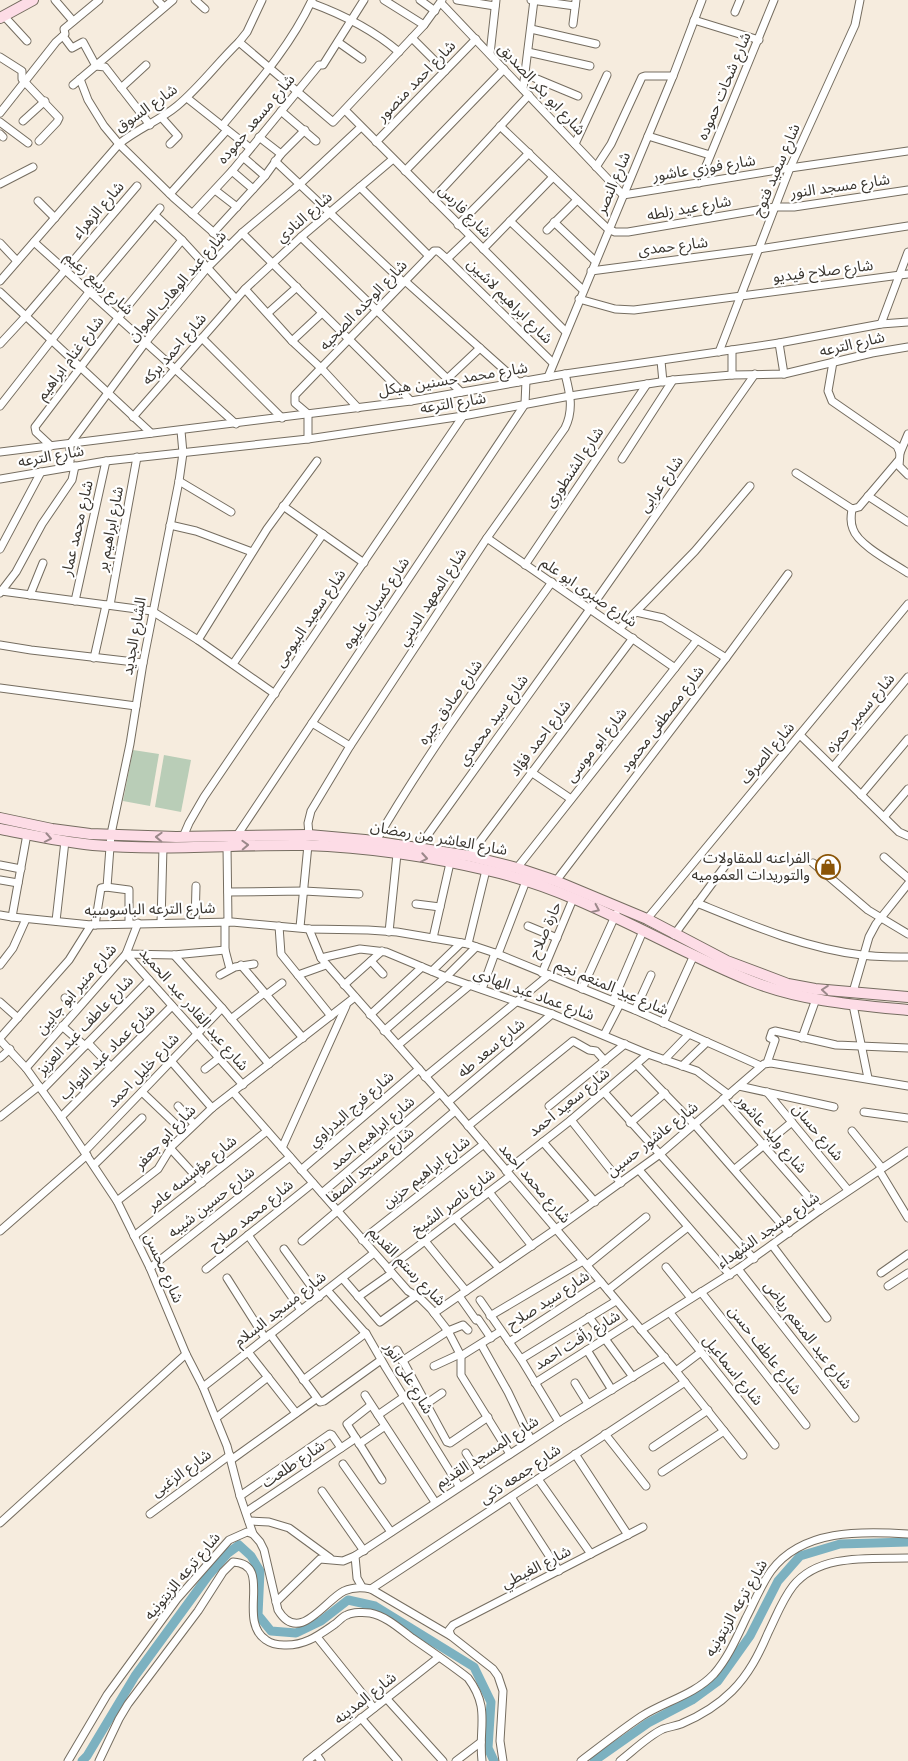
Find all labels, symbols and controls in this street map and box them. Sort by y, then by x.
street label: شارع شحات حموده [691,28,758,144]
street label: شارع احمد منصور [371,35,462,128]
street label: شارع ابو بكر الصديق [492,38,591,141]
street label: شارع مسعد حموده [212,69,301,169]
street label: شارع السوق [110,78,183,138]
street label: شارع سعيد فتوح [747,120,807,220]
street label: شارع النصر [590,148,637,219]
street label: شارع فوزي عاشور [650,149,757,188]
street label: شارع مسجد النور [788,168,892,205]
street label: شارع الزهراء [67,176,130,244]
street label: شارع فارس [433,179,497,243]
street label: شارع النادي [271,186,338,249]
street label: شارع عيد زلطه [645,190,733,227]
street label: شارع عبد الوهاب الموان [122,225,232,347]
street label: شارع حمدى [637,231,709,262]
street label: شارع ربيع زعيم [59,246,139,321]
street label: شارع ابراهيم لاشين [461,253,558,350]
street label: شارع صلاح فيديو [772,254,875,289]
street label: شارع الوحده الصحيه [314,255,413,356]
street label: شارع احمد بركه [137,308,212,390]
street label: شارع غنام ابراهيم [31,311,110,405]
street label: شارع الترعه [817,326,887,363]
street label: شارع محمد حسنين هيكل [377,356,530,403]
street label: شارع الترعه [418,387,488,420]
street label: شارع الشنطورى [539,422,610,512]
street label: شارع الترعه [16,439,86,474]
street label: شارع عرابى [633,451,690,517]
street label: شارع محمد عمار [55,478,100,579]
street label: شارع ابراهيم بر [91,484,130,575]
street label: شارع المعهد الديني [392,544,473,651]
street label: شارع كسبان عليوه [337,552,416,654]
street label: شارع صبرى ابو علم [536,552,642,633]
street label: شارع سعيد البيومى [269,564,352,672]
street label: الشارع الجديد [116,595,153,677]
street label: شارع صادق جيره [412,655,489,750]
street label: شارع مصطفى محمود [615,661,710,778]
street label: شارع سمير حمزه [820,668,901,758]
street label: شارع سيد محمدي [452,670,535,771]
street label: شارع احمد فؤاد [504,695,577,781]
street label: شارع ابو موسى [560,703,633,788]
street label: شارع الصرف [734,717,800,789]
street label: شارع العاشر من رمضان [369,815,509,862]
one-way arrow [155,831,163,842]
one-way arrow [44,833,52,843]
one-way arrow [241,840,249,851]
place label: الفراعنه للمقاولات والتوريدات العموميه [691,847,810,884]
one-way arrow [420,853,428,863]
shop icon: الفراعنه للمقاولات والتوريدات العموميه [815,854,841,880]
street label: شارع الترعه الباسوسيه [84,897,216,922]
street label: حارة صلاح [523,898,568,962]
one-way arrow [591,903,600,913]
street label: شارع منير ابو جابين [30,939,123,1040]
street label: شارع عبد القادر عبد الحميد [133,942,254,1076]
street label: شارع عبد المنعم نجم [552,953,672,1022]
street label: شارع عماد عبد الهادى [470,962,598,1027]
street label: شارع عاطف عبد العزيز [31,970,139,1081]
one-way arrow [820,985,828,996]
street label: شارع عماد عبد التواب [54,999,161,1106]
street label: شارع سعد طه [453,1013,530,1084]
street label: شارع خليل احمد [102,1028,185,1113]
street label: شارع سعيد احمد [524,1062,615,1143]
street label: شارع فرج البدراوي [304,1066,399,1153]
street label: شارع وليد عاشور [730,1089,812,1179]
street label: شارع ابراهيم احمد [325,1091,420,1176]
street label: شارع عاشور حسين [601,1096,703,1183]
street label: شارع حسان [787,1098,849,1166]
street label: شارع ابو جعفر [128,1099,202,1176]
street label: شارع مسجد الصفا [321,1121,420,1209]
street label: شارع مؤسسه عامر [142,1130,242,1217]
street label: شارع ابراهيم حزين [377,1131,475,1214]
street label: شارع محمد احمد [493,1138,576,1229]
street label: شارع حسين شيبه [163,1161,260,1244]
street label: شارع ناصر الشيخ [406,1163,501,1242]
street label: شارع محمد صلاح [204,1174,299,1257]
street label: شارع مسجد الشهداء [712,1186,825,1274]
street label: شارع رستم القديم [362,1221,451,1312]
street label: شارع محسن [138,1230,189,1307]
street label: شارع سيد صلاح [502,1265,594,1336]
street label: شارع مسجد السلام [229,1266,332,1353]
street label: شارع عبد المنعم رياض [758,1276,858,1395]
street label: شارع عاطف حسن [722,1301,807,1400]
street label: شارع رأفت احمد [530,1305,625,1376]
street label: شارع اسماعيل [697,1330,769,1411]
street label: شارع على انور [378,1337,439,1419]
street label: شارع المسجد القديم [431,1410,544,1495]
street label: شارع طلعت [257,1435,330,1494]
street label: شارع جمعه ذكى [475,1438,566,1510]
street label: شارع الزغبى [146,1443,217,1503]
street label: شارع ترعه الزيتونيه [139,1527,226,1625]
street label: شارع الغيطي [497,1540,575,1595]
street label: شارع ترعه الزيتونيه [699,1555,774,1661]
street label: شارع المدينه [329,1666,402,1730]

